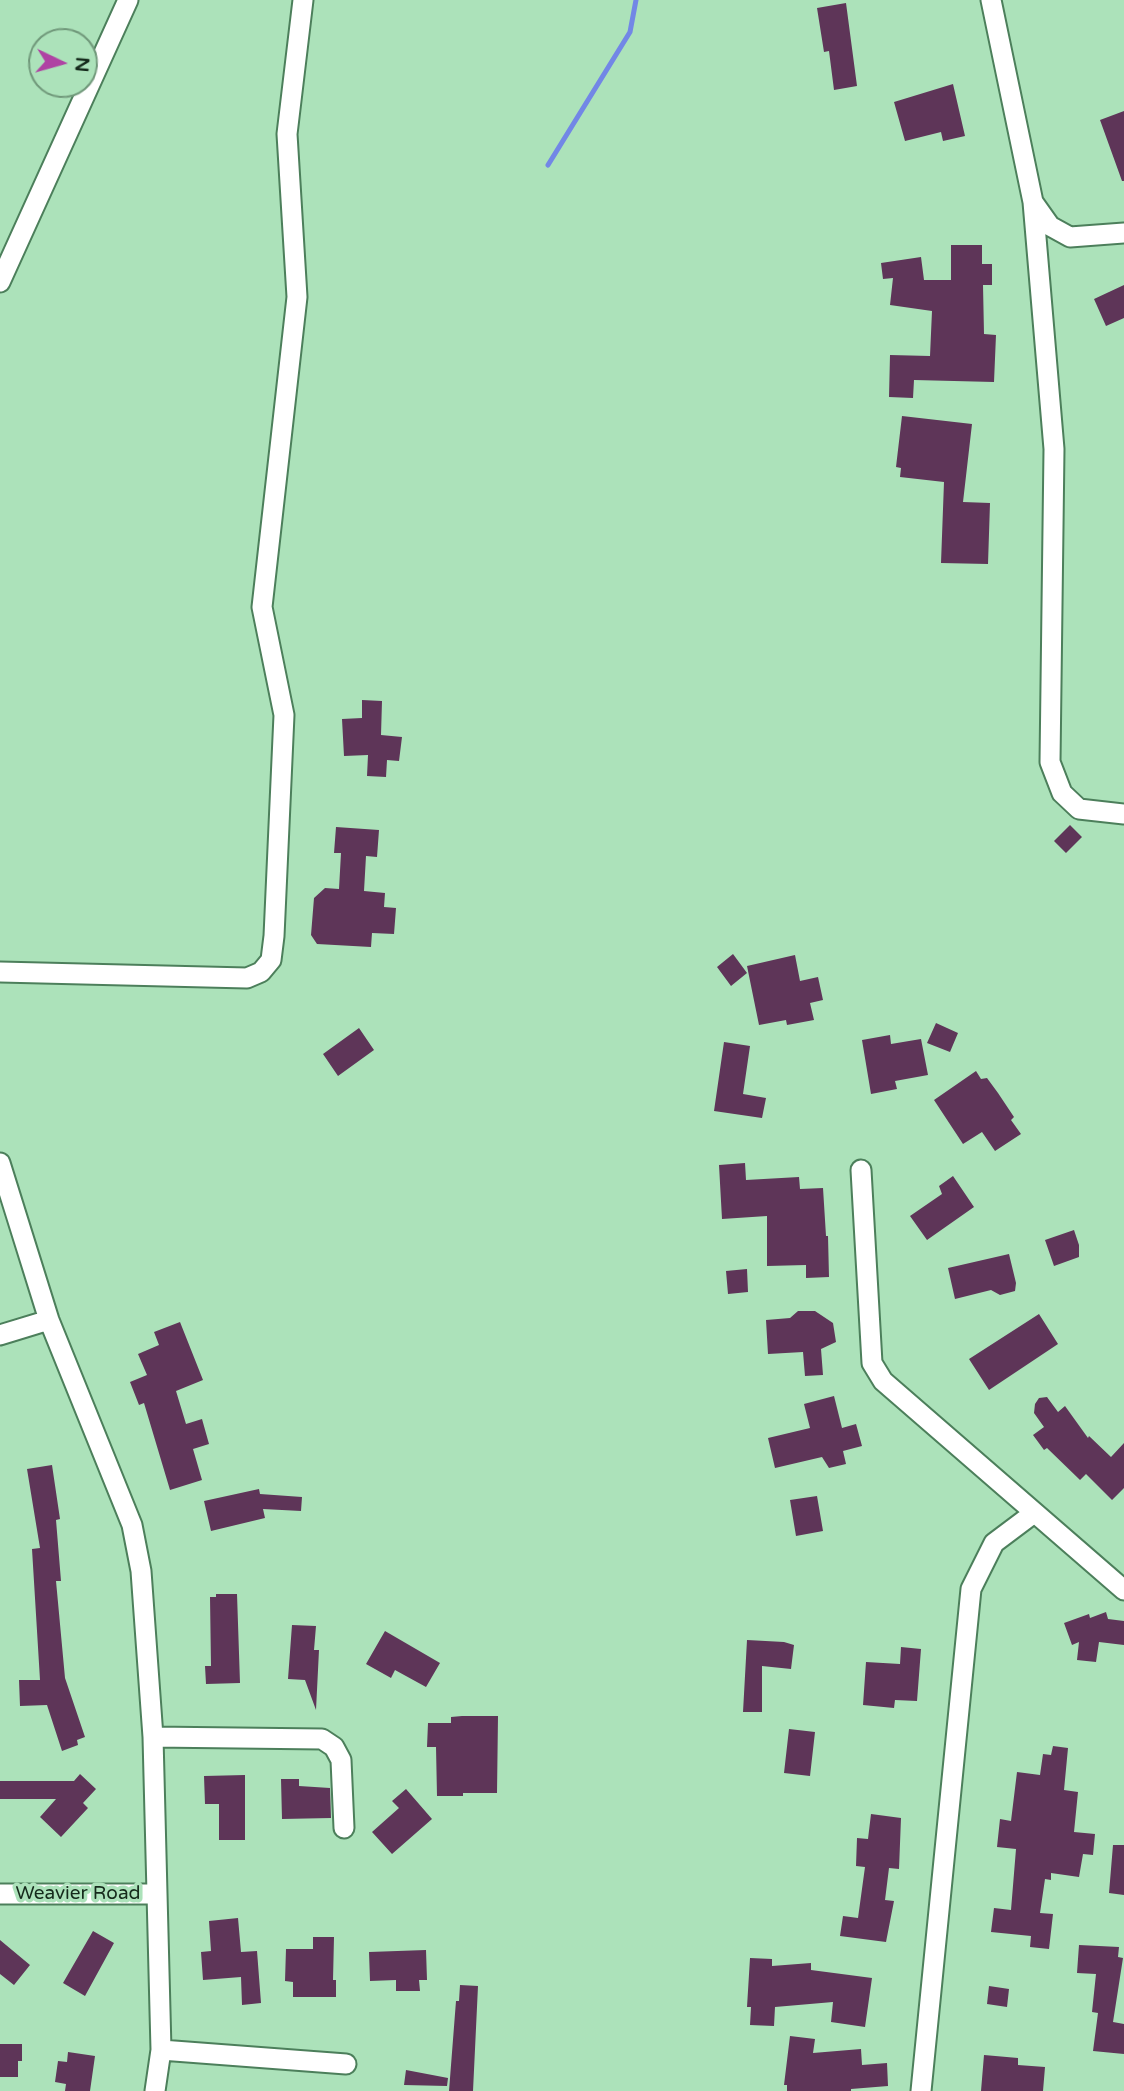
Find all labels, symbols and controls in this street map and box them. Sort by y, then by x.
north arrow [28,28,98,98]
text: N [70,56,94,73]
street label: Weavier Road [15,1883,141,1905]

